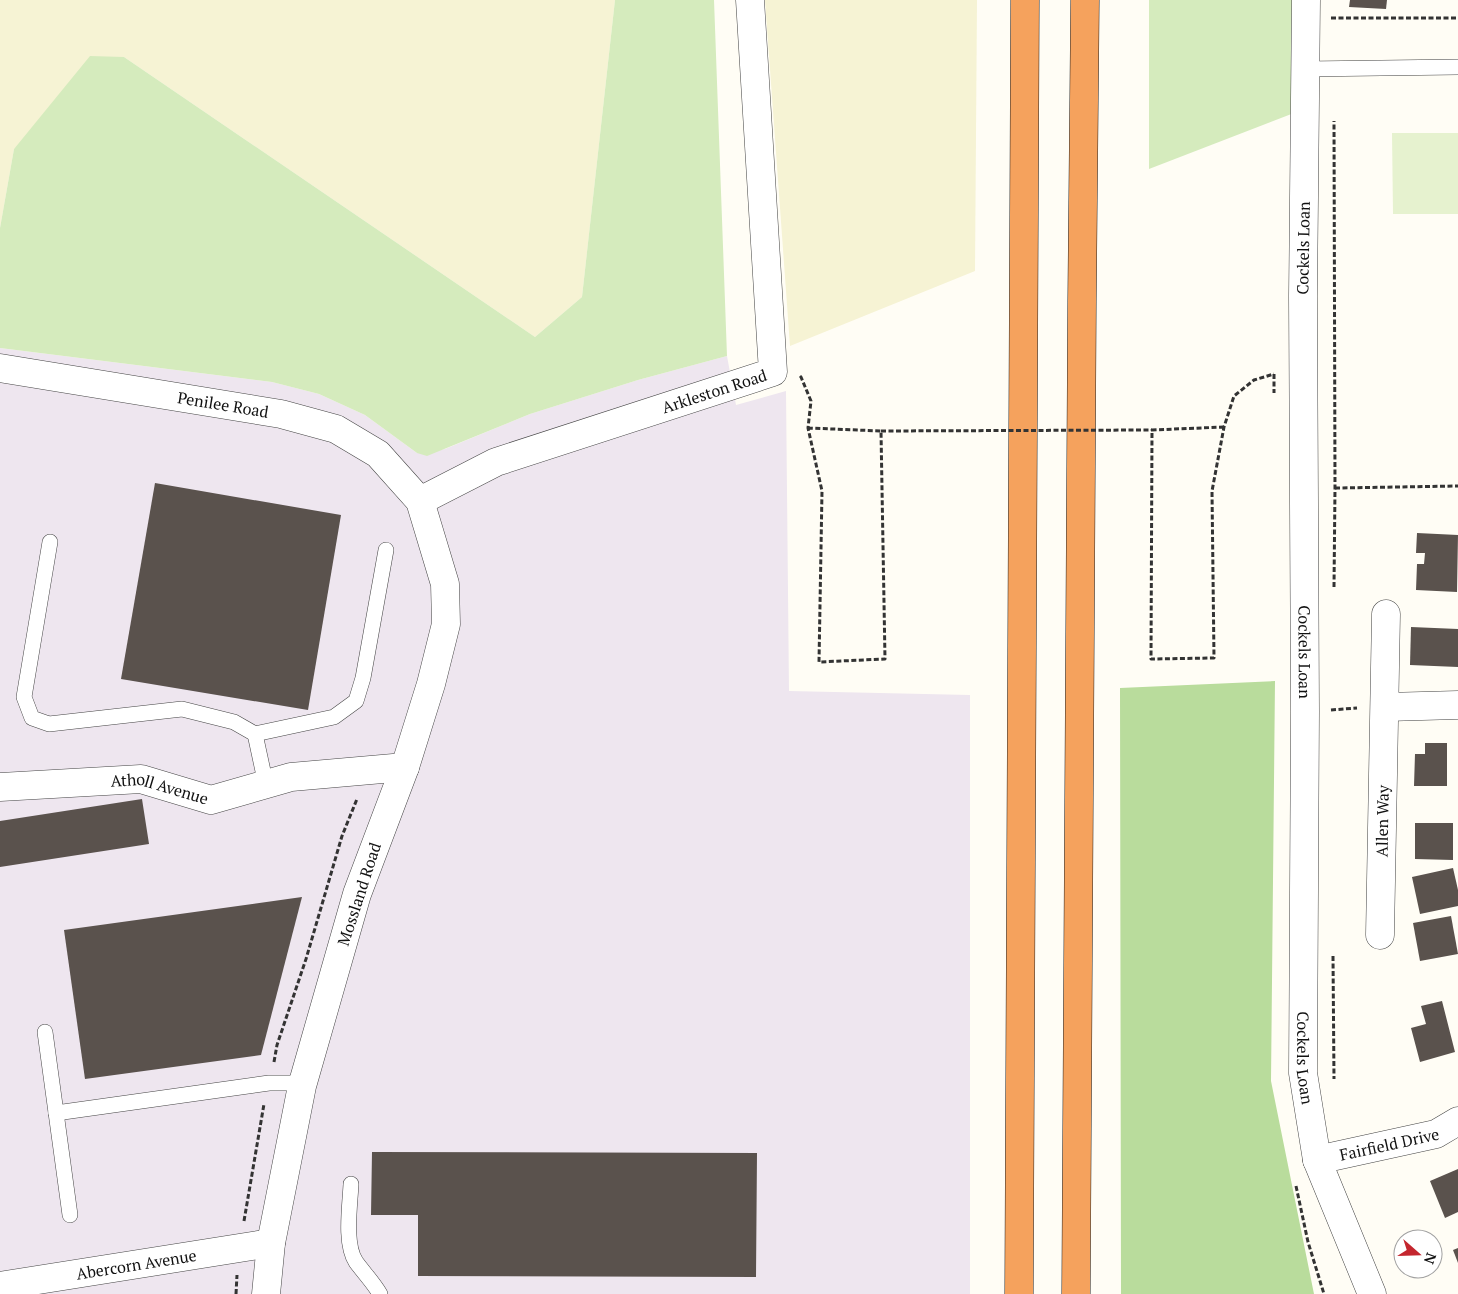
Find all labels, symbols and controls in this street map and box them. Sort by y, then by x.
street label: Cockels Loan [1291,201,1315,295]
street label: Arkleston Road [659,364,770,418]
street label: Penilee Road [176,386,270,423]
street label: Cockels Loan [1293,605,1316,699]
street label: Atholl Avenue [110,768,211,810]
street label: Allen Way [1370,784,1394,857]
street label: Mossland Road [332,839,386,948]
street label: Cockels Loan [1292,1011,1319,1106]
street label: Fairfield Drive [1337,1123,1441,1166]
north arrow [1393,1229,1443,1279]
street label: Abercorn Avenue [75,1244,198,1285]
text: N [1420,1250,1441,1267]

